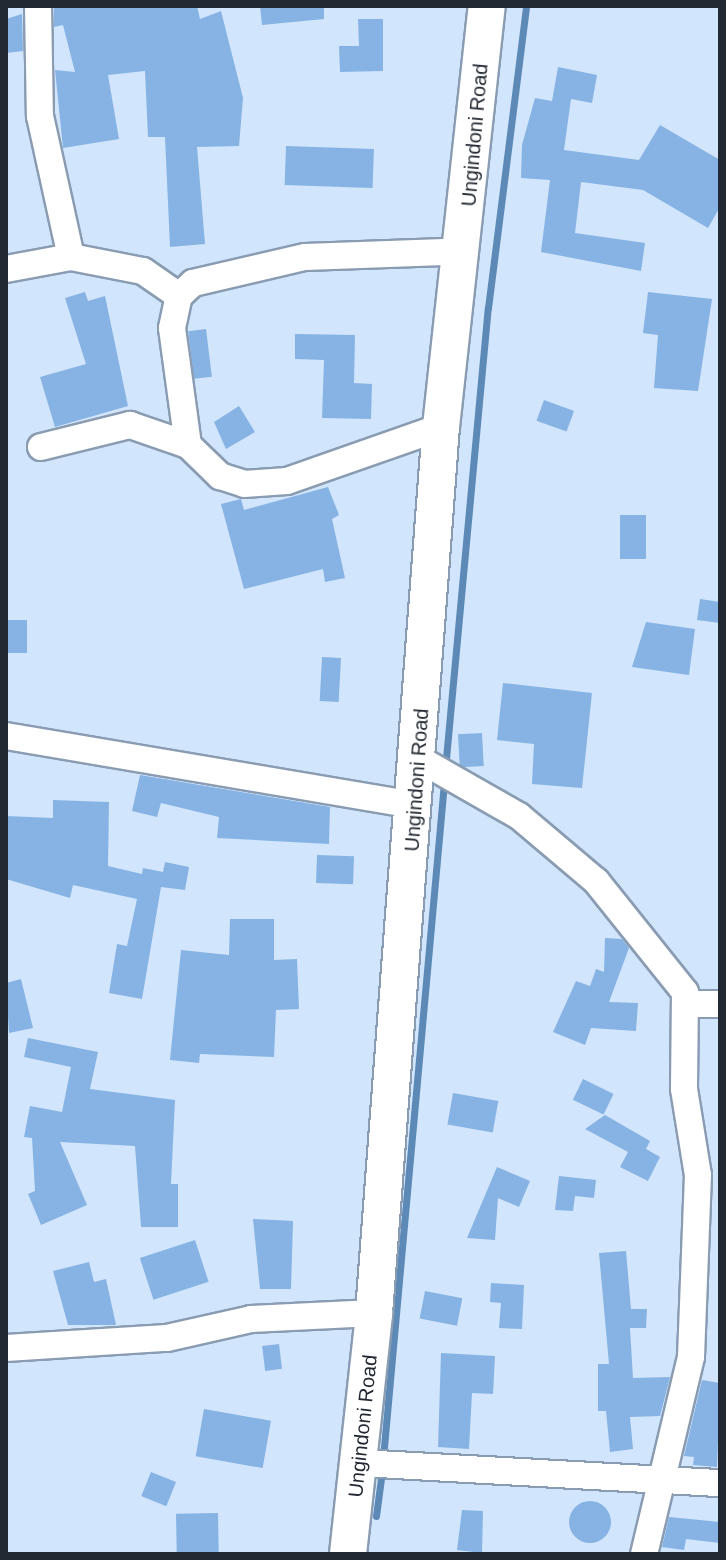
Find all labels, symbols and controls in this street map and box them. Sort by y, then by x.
street label: Ungindoni Road [457,63,493,207]
street label: Ungindoni Road [400,708,434,852]
street label: Ungindoni Road [344,1353,382,1499]

